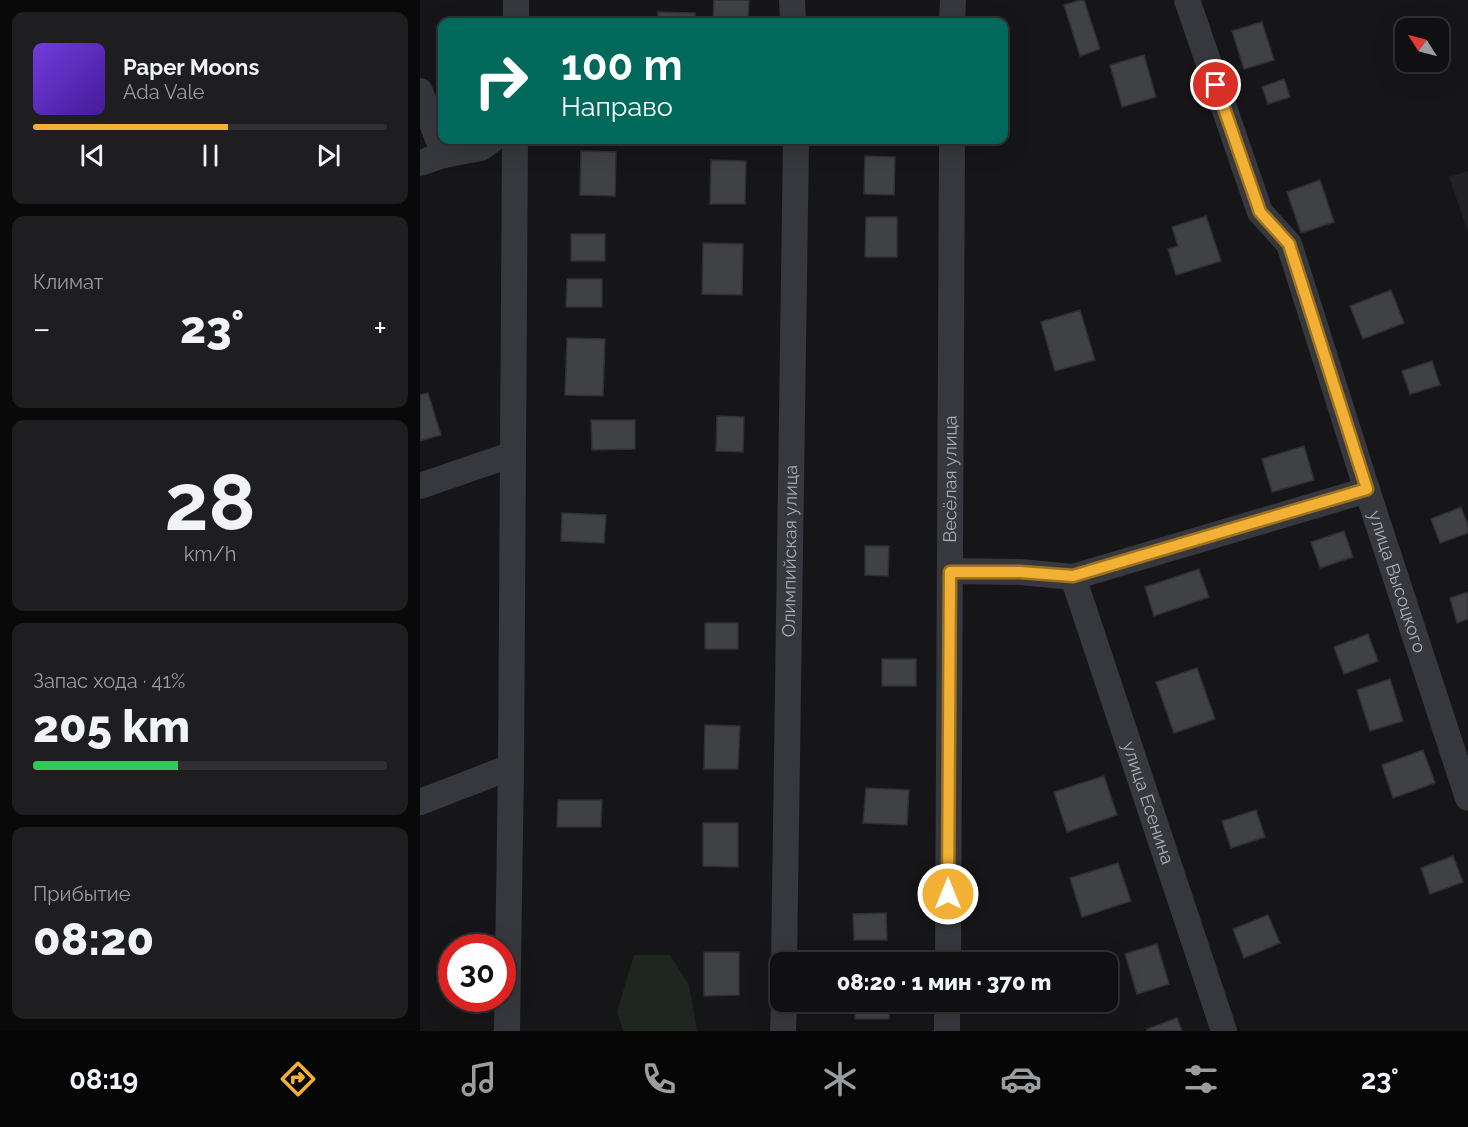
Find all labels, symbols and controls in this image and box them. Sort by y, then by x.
north arrow [1395,18,1449,72]
map controls [1395,18,1449,72]
text: 100 m [561,41,683,90]
icon: right [462,42,540,120]
text: Paper Moons [123,54,259,80]
pin [1190,59,1241,110]
icon: arrive [1199,68,1232,101]
text: Ada Vale [123,80,205,104]
text: Направо [561,91,673,122]
icon: previous [76,139,109,172]
icon: pause [194,139,227,172]
icon: next [312,139,345,172]
text: Климат [33,270,103,294]
text: 23° [180,301,244,354]
text: − [33,309,51,348]
text: + [373,309,387,348]
street label: Весёлая улица [939,415,961,543]
text: 28 [164,457,256,548]
street label: Олимпийская улица [778,465,801,637]
street label: улица Высоцкого [1364,508,1431,656]
text: km/h [184,542,236,566]
text: Запас хода · 41% [33,669,185,693]
text: 205 km [33,700,190,753]
street label: улица Есенина [1118,739,1179,867]
position arrow [916,862,980,926]
text: Прибытие [33,882,130,906]
text: 08:20 [33,913,154,966]
speed limit sign: 30 [438,934,516,1012]
text: 08:20 · 1 мин · 370 m [837,969,1051,995]
icon: directions [277,1058,319,1100]
icon: music [458,1058,500,1100]
icon: phone [638,1058,680,1100]
icon: climate [819,1058,861,1100]
icon: car [1000,1058,1042,1100]
icon: filters [1180,1058,1222,1100]
text: 08:19 [69,1064,138,1095]
text: 23° [1361,1064,1399,1095]

